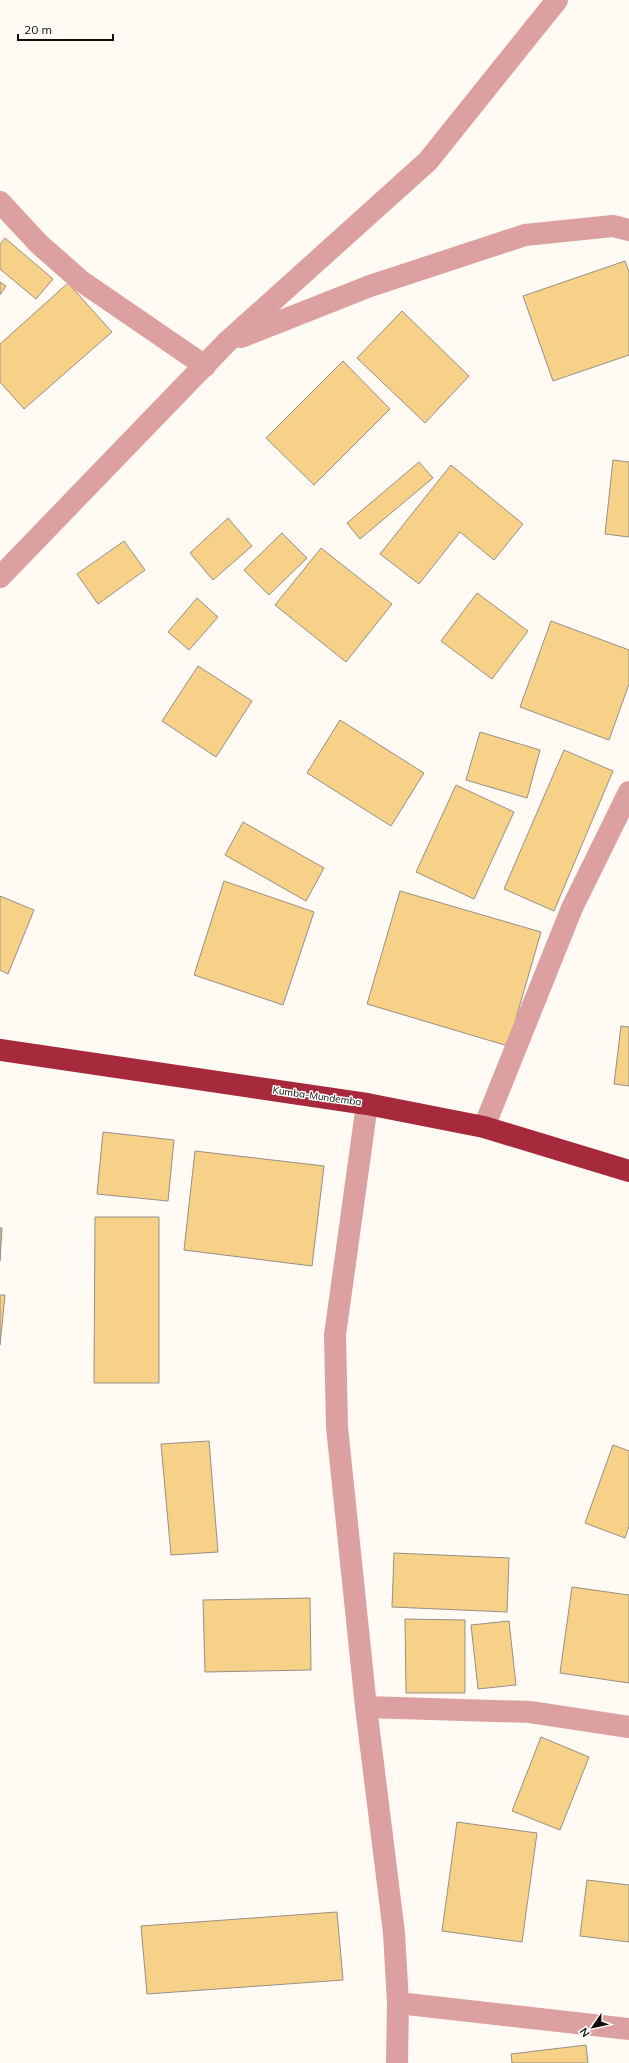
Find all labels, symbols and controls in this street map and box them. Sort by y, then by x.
scale bar [18,16,113,42]
text: 20 m [24,22,52,37]
street label: Kumba-Mundemba [272,1083,362,1109]
north arrow [573,2007,613,2047]
text: N [577,2025,593,2040]

